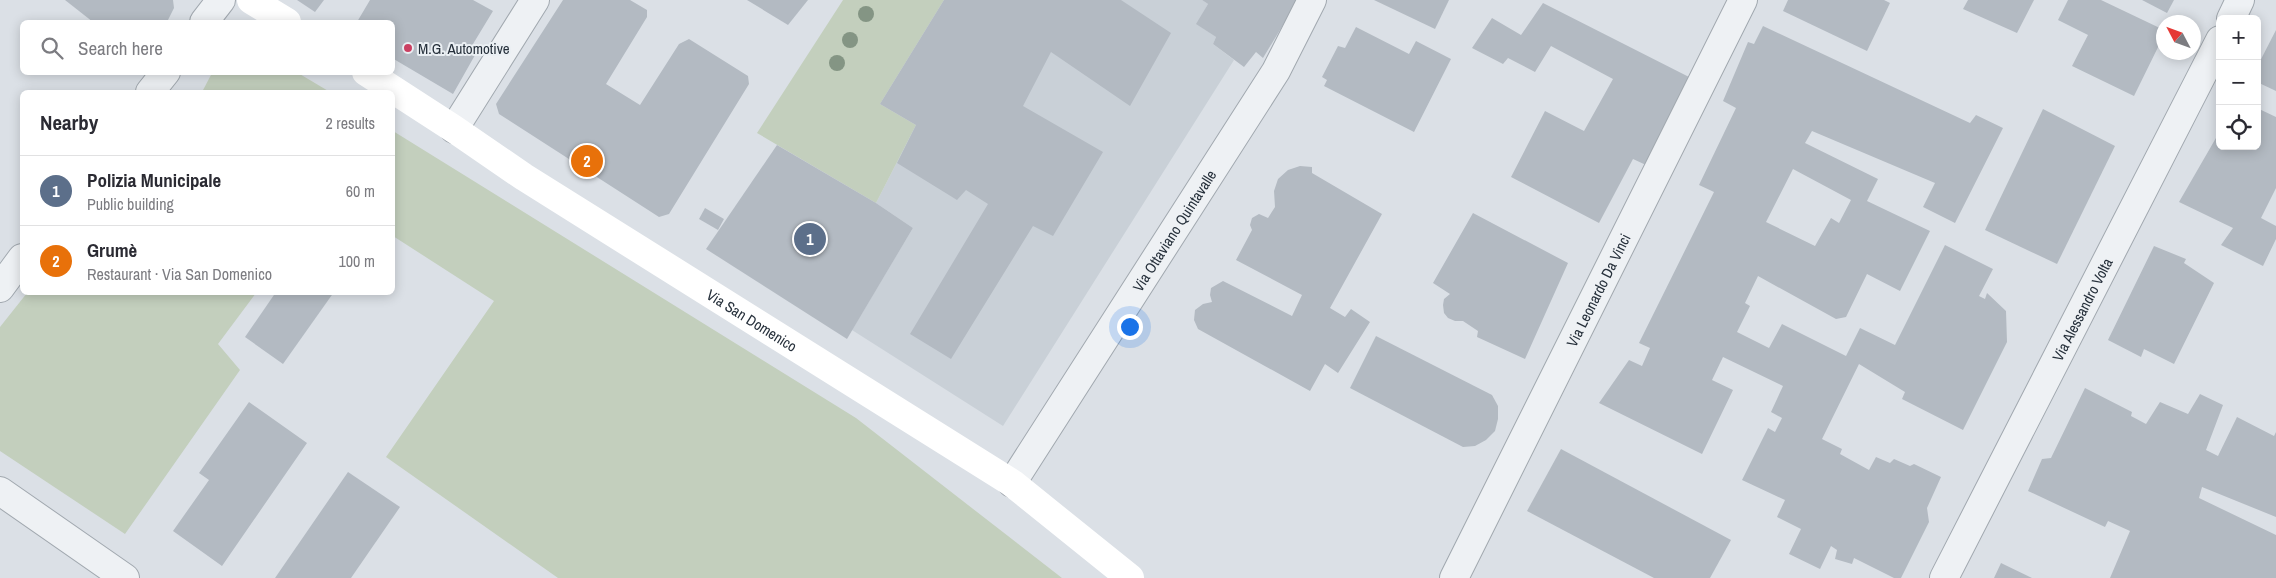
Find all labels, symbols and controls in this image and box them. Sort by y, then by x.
north arrow [2156,15,2201,60]
map controls [2216,15,2261,150]
button: + [2216,15,2261,60]
search box [20,20,395,75]
icon: search [38,34,66,62]
text: Search here [78,35,163,61]
place label: M.G. Automotive [418,38,510,59]
marker: M.G. Automotive [402,42,414,54]
button: − [2216,60,2261,105]
button: locate [2216,105,2261,150]
text: Nearby [40,108,98,137]
text: 2 results [325,112,375,134]
pin: 2 [571,142,603,180]
street label: Via Ottaviano Quintavalle [1127,165,1221,295]
text: Polizia Municipale [87,167,221,193]
text: 1 [52,180,60,202]
text: 60 m [346,180,375,202]
text: Public building [87,193,174,215]
pin: 1 [794,220,826,258]
street label: Via Leonardo Da Vinci [1561,230,1635,350]
text: Grumè [87,237,137,263]
text: 2 [52,250,60,272]
text: 100 m [339,250,375,272]
street label: Via Alessandro Volta [2047,254,2117,365]
text: Restaurant · Via San Domenico [87,263,272,285]
street label: Via San Domenico [703,284,802,356]
your location [1117,314,1143,340]

